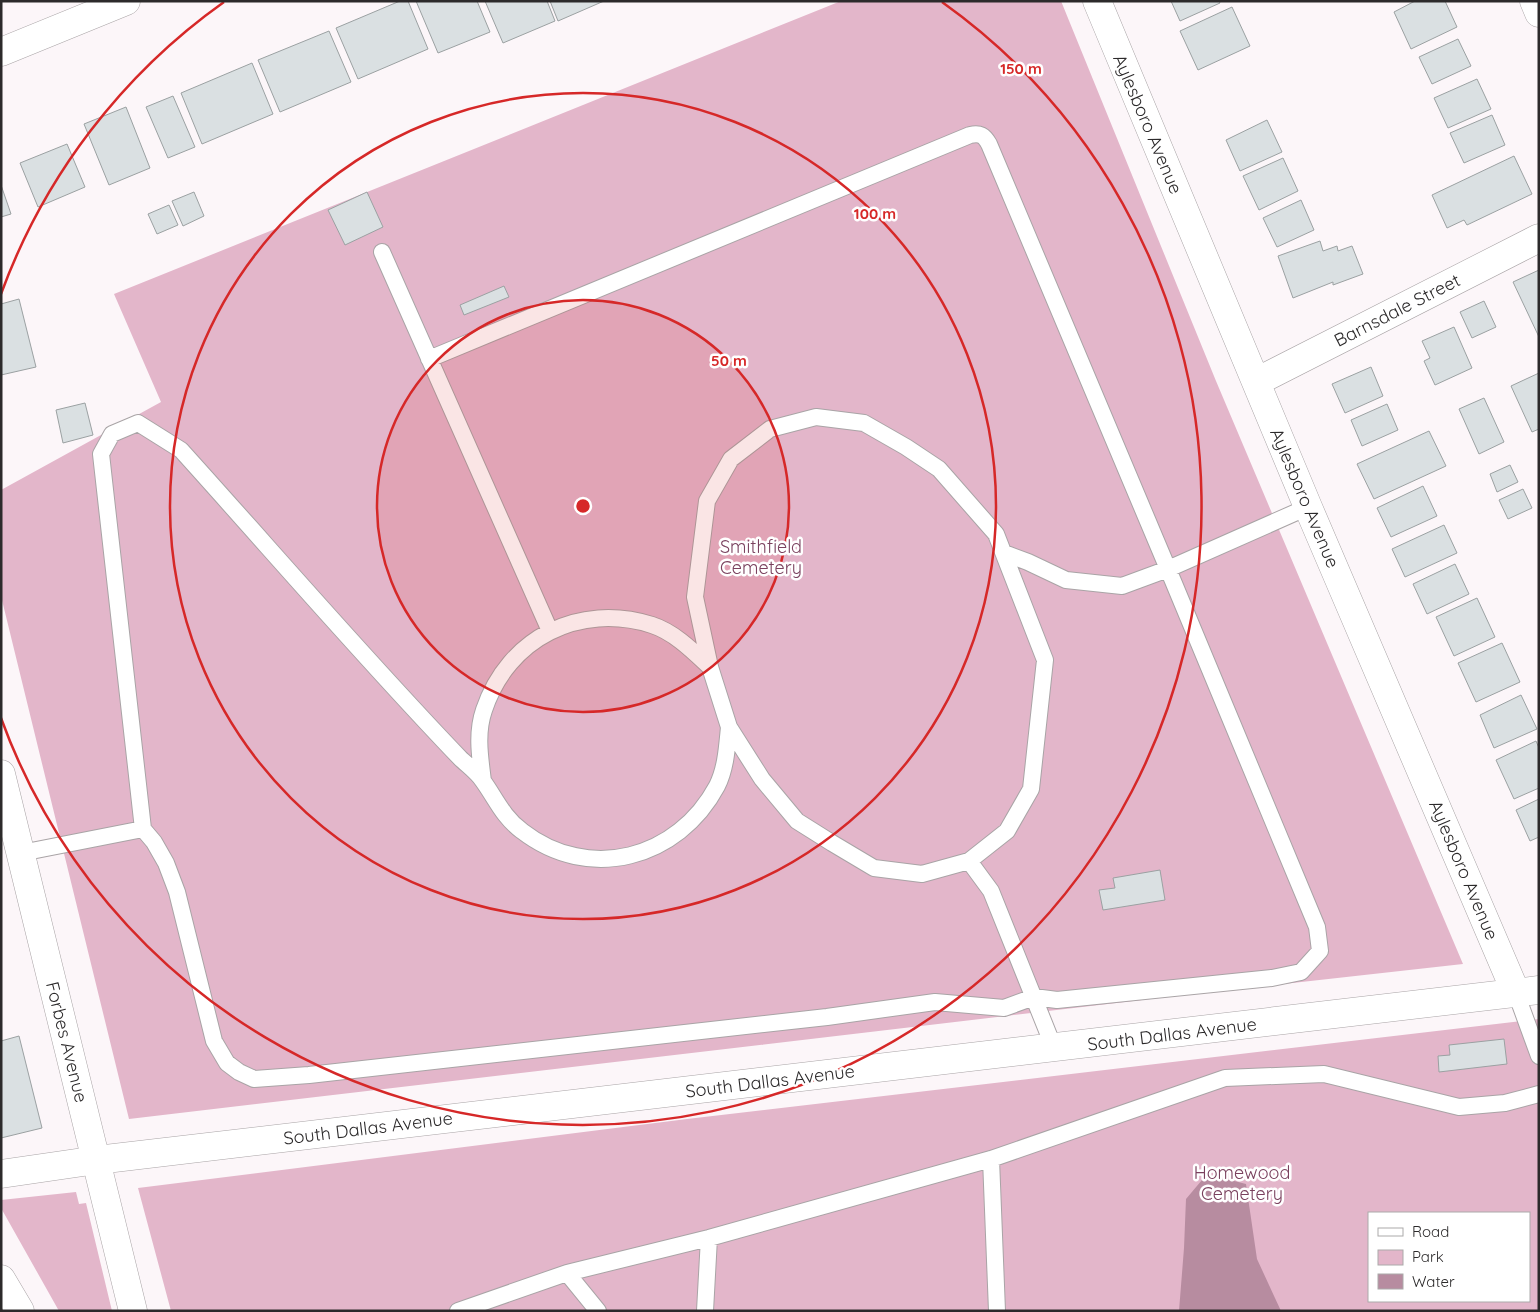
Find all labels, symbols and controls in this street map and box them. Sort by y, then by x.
street label: Aylesboro Avenue [1108,51,1188,197]
text: 150 m [1000,59,1042,78]
text: 100 m [854,204,896,223]
street label: Barnsdale Street [1330,268,1464,352]
text: 50 m [711,351,747,370]
street label: Aylesboro Avenue [1265,425,1345,571]
centre of rings [574,497,592,515]
park label: Smithfield Cemetery [720,535,802,579]
street label: Aylesboro Avenue [1424,797,1504,943]
street label: Forbes Avenue [41,979,93,1105]
street label: South Dallas Avenue [1086,1012,1258,1056]
street label: South Dallas Avenue [684,1059,856,1103]
street label: South Dallas Avenue [282,1106,454,1150]
park label: Homewood Cemetery [1194,1161,1290,1205]
legend [1368,1212,1530,1302]
text: Road [1412,1222,1449,1241]
text: Park [1412,1247,1444,1266]
text: Water [1412,1272,1455,1291]

